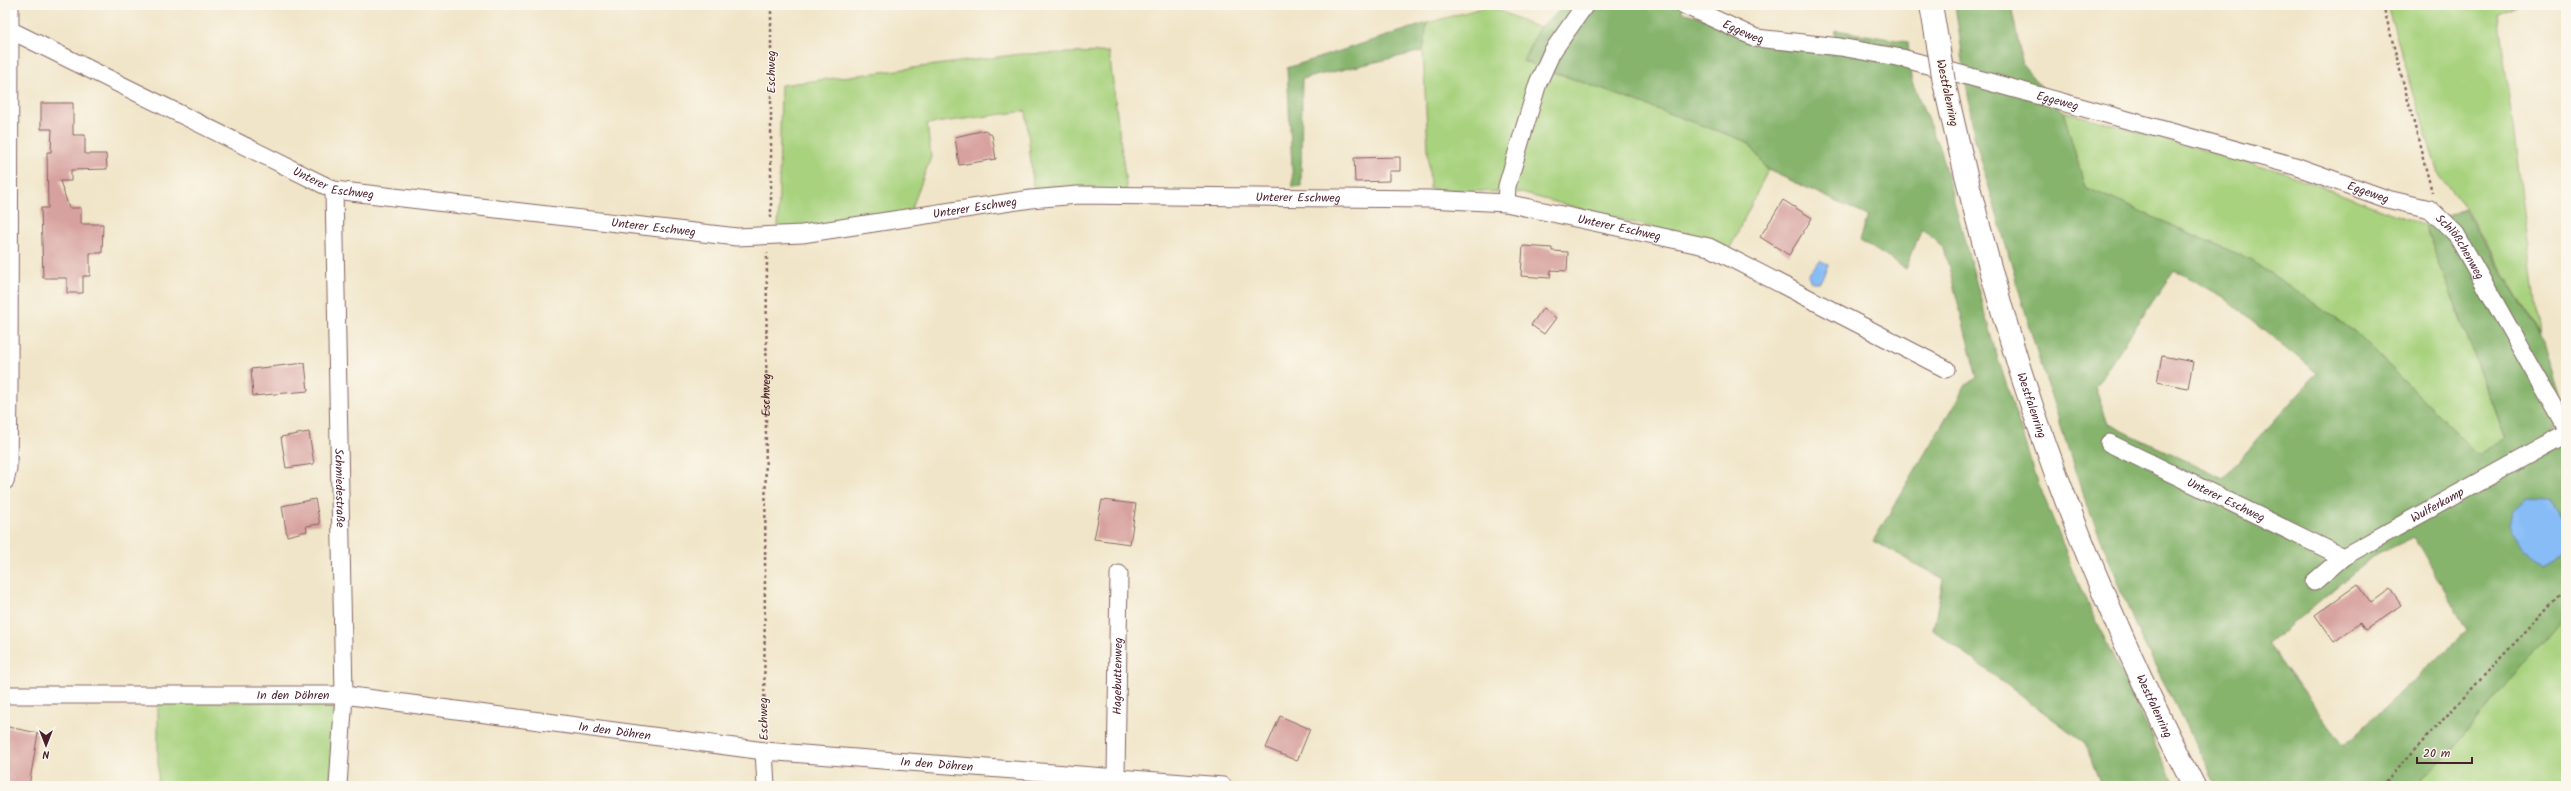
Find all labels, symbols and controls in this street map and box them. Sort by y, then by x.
street label: Eggeweg [1720,14,1765,48]
street label: Eschweg [762,50,781,94]
street label: Westfalenring [1931,58,1963,129]
street label: Eggeweg [2034,86,2081,116]
street label: Unterer Eschweg [290,162,375,204]
street label: Eggeweg [2345,176,2392,209]
street label: Unterer Eschweg [1255,188,1341,207]
street label: Unterer Eschweg [931,192,1019,223]
street label: Unterer Eschweg [1576,209,1663,246]
street label: Schlößchenweg [2431,210,2490,283]
street label: Unterer Eschweg [610,213,697,242]
street label: Westfalenring [2012,370,2052,441]
street label: Eschweg [756,373,776,417]
street label: Schmiedestraße [330,448,350,528]
street label: Unterer Eschweg [2184,473,2268,527]
street label: Wulferkamp [2407,482,2468,527]
street label: Hagebuttenweg [1107,637,1128,715]
street label: Westfalenring [2131,671,2178,741]
street label: In den Döhren [257,686,330,705]
street label: Eschweg [754,697,774,741]
street label: In den Döhren [577,717,652,745]
north arrow [26,725,66,765]
scale bar [2417,739,2472,765]
text: 20 m [2423,744,2451,763]
text: N [42,745,49,763]
street label: In den Döhren [900,752,974,776]

